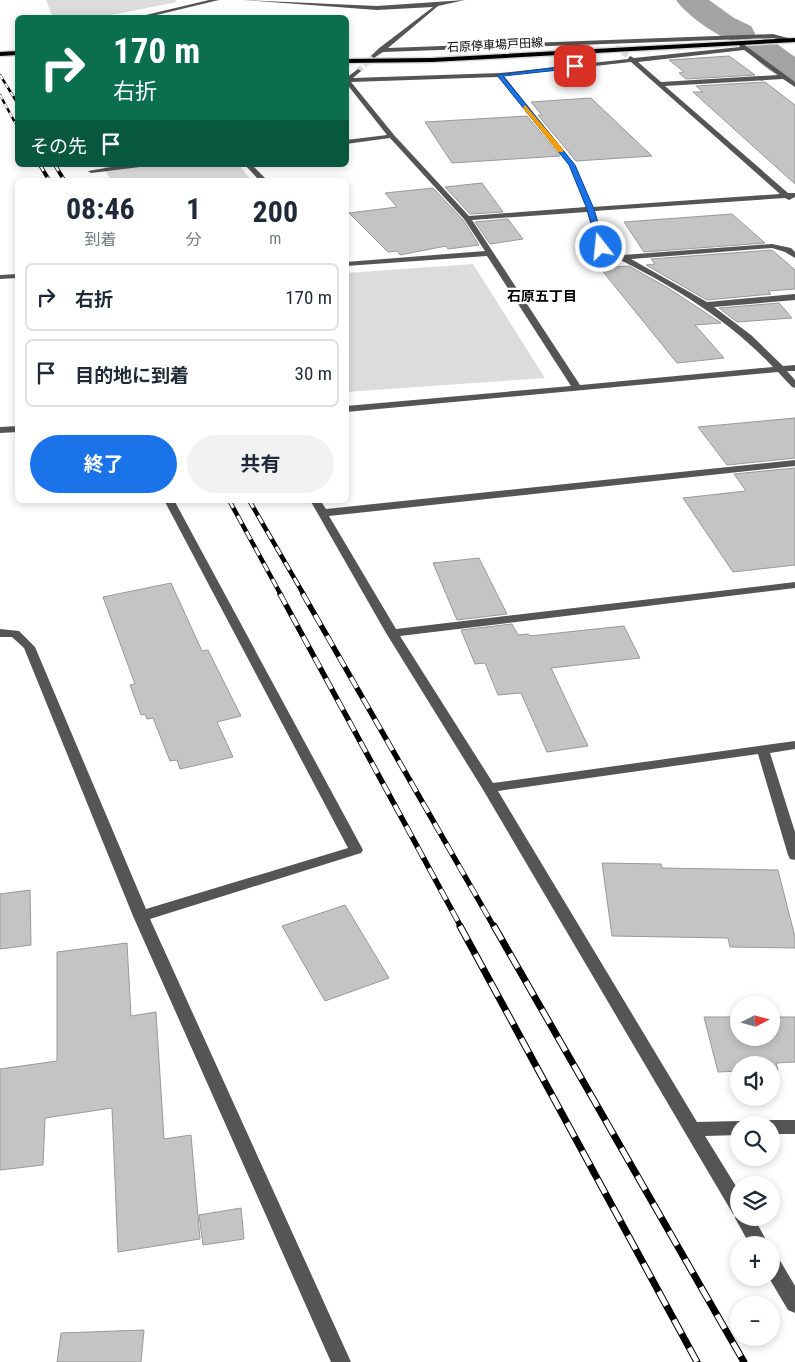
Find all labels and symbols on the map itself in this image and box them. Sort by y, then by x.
street label: 石原停車場戸田線 [447,35,543,55]
pin [554,45,596,87]
position arrow [574,220,626,272]
district label: 石原五丁目 [507,288,577,304]
north arrow [730,996,780,1046]

